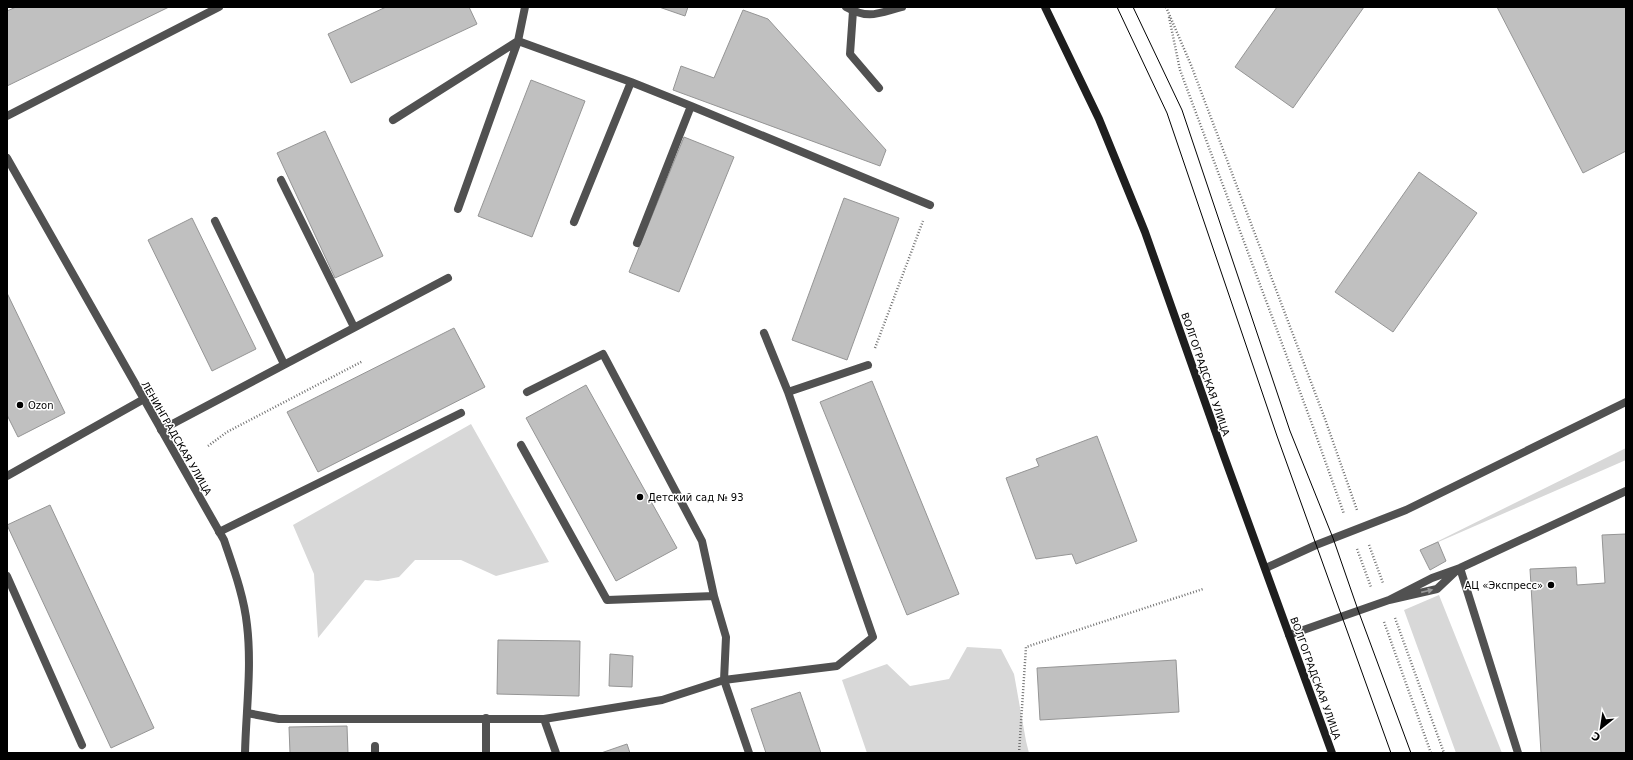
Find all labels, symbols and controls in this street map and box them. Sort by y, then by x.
street label: ВОЛГОГРАДСКАЯ УЛИЦА [1179,311,1232,437]
street label: ЛЕНИНГРАДСКАЯ УЛИЦА [139,379,214,497]
marker: Ozon [15,400,25,410]
place label: Ozon [28,400,54,411]
marker: Детский сад № 93 [635,492,645,502]
place label: Детский сад № 93 [648,492,744,503]
place label: АЦ «Экспресс» [1464,580,1543,591]
marker: АЦ «Экспресс» [1546,580,1556,590]
one-way arrow [1421,588,1433,594]
street label: ВОЛГОГРАДСКАЯ УЛИЦА [1288,615,1343,741]
north arrow [1581,708,1621,748]
text: С [1590,729,1603,744]

